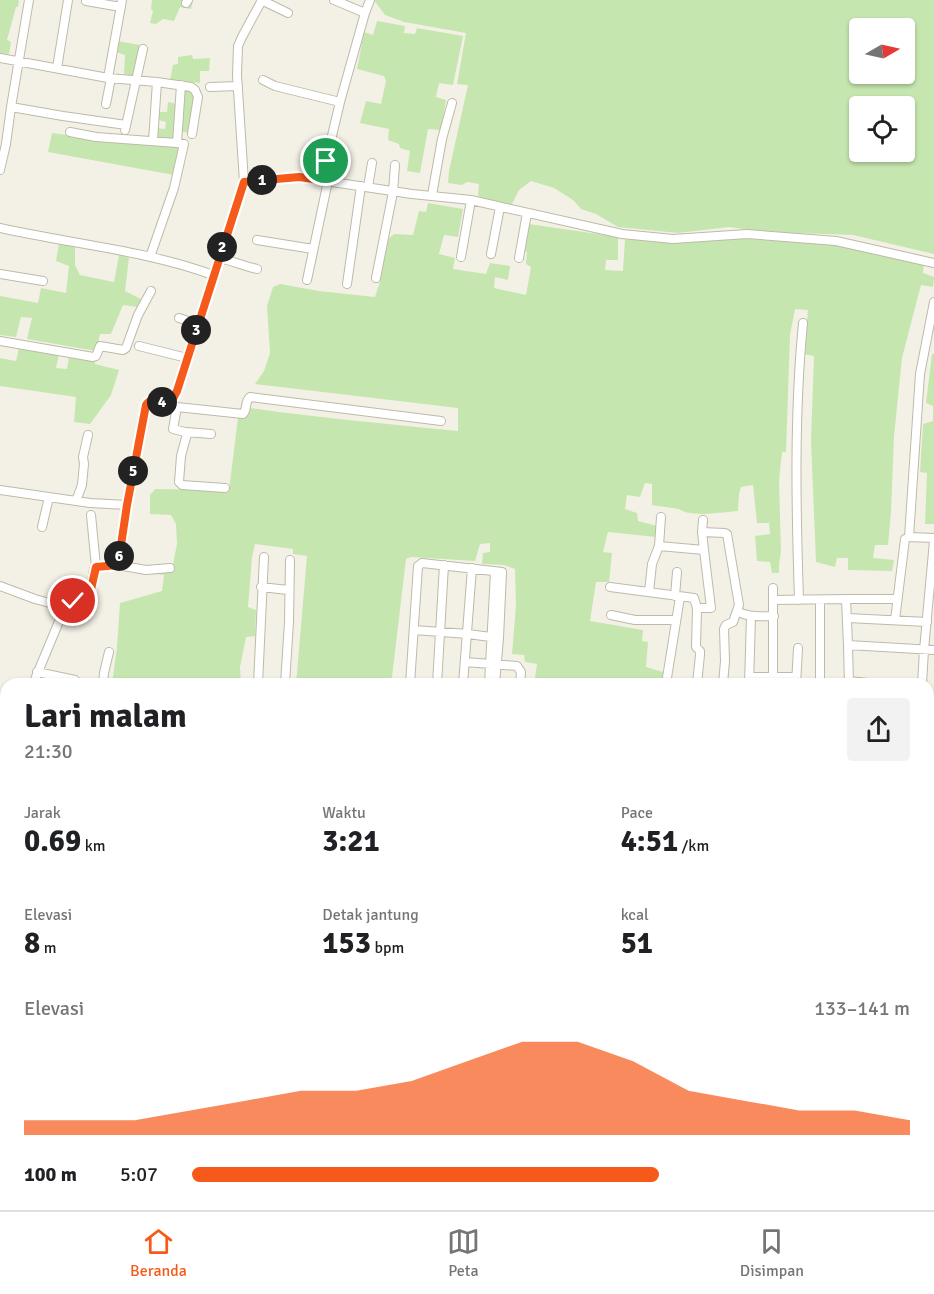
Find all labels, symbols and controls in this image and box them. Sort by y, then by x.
north arrow [849,18,915,84]
map controls [849,18,915,162]
button: locate [849,96,915,162]
pin [300,135,351,186]
icon: arrive [309,144,342,177]
pin: 1 [247,165,277,195]
text: 1 [258,170,266,190]
pin: 2 [207,232,237,262]
text: 2 [218,237,226,257]
pin: 3 [181,315,211,345]
text: 3 [192,320,200,340]
pin: 4 [147,387,177,417]
text: 4 [158,392,166,412]
pin: 5 [118,456,148,486]
text: 5 [129,461,137,481]
pin: 6 [104,541,134,571]
text: 6 [115,546,123,566]
pin [47,575,98,626]
icon: check [56,584,89,617]
text: Lari malam [24,696,187,737]
button: share [847,698,910,761]
text: 21:30 [24,739,73,764]
text: Jarak [24,803,61,823]
text: Waktu [322,803,366,823]
text: Pace [621,803,653,823]
text: 0.69 [24,823,81,860]
text: 3:21 [322,823,380,860]
text: 4:51 [621,823,678,860]
text: km [81,836,106,856]
text: /km [678,836,709,856]
text: Elevasi [24,905,72,925]
text: Detak jantung [322,905,419,925]
text: kcal [621,905,649,925]
text: 8 [24,925,40,962]
text: 153 [322,925,371,962]
text: 51 [621,925,653,962]
text: m [40,938,56,958]
text: bpm [371,938,404,958]
text: Elevasi [24,996,84,1021]
text: 133–141 m [814,996,910,1021]
text: 100 m [24,1162,77,1187]
text: 5:07 [120,1162,158,1187]
tab: Beranda [130,1225,187,1281]
tab: Peta [447,1225,480,1281]
tab: Disimpan [740,1225,804,1281]

